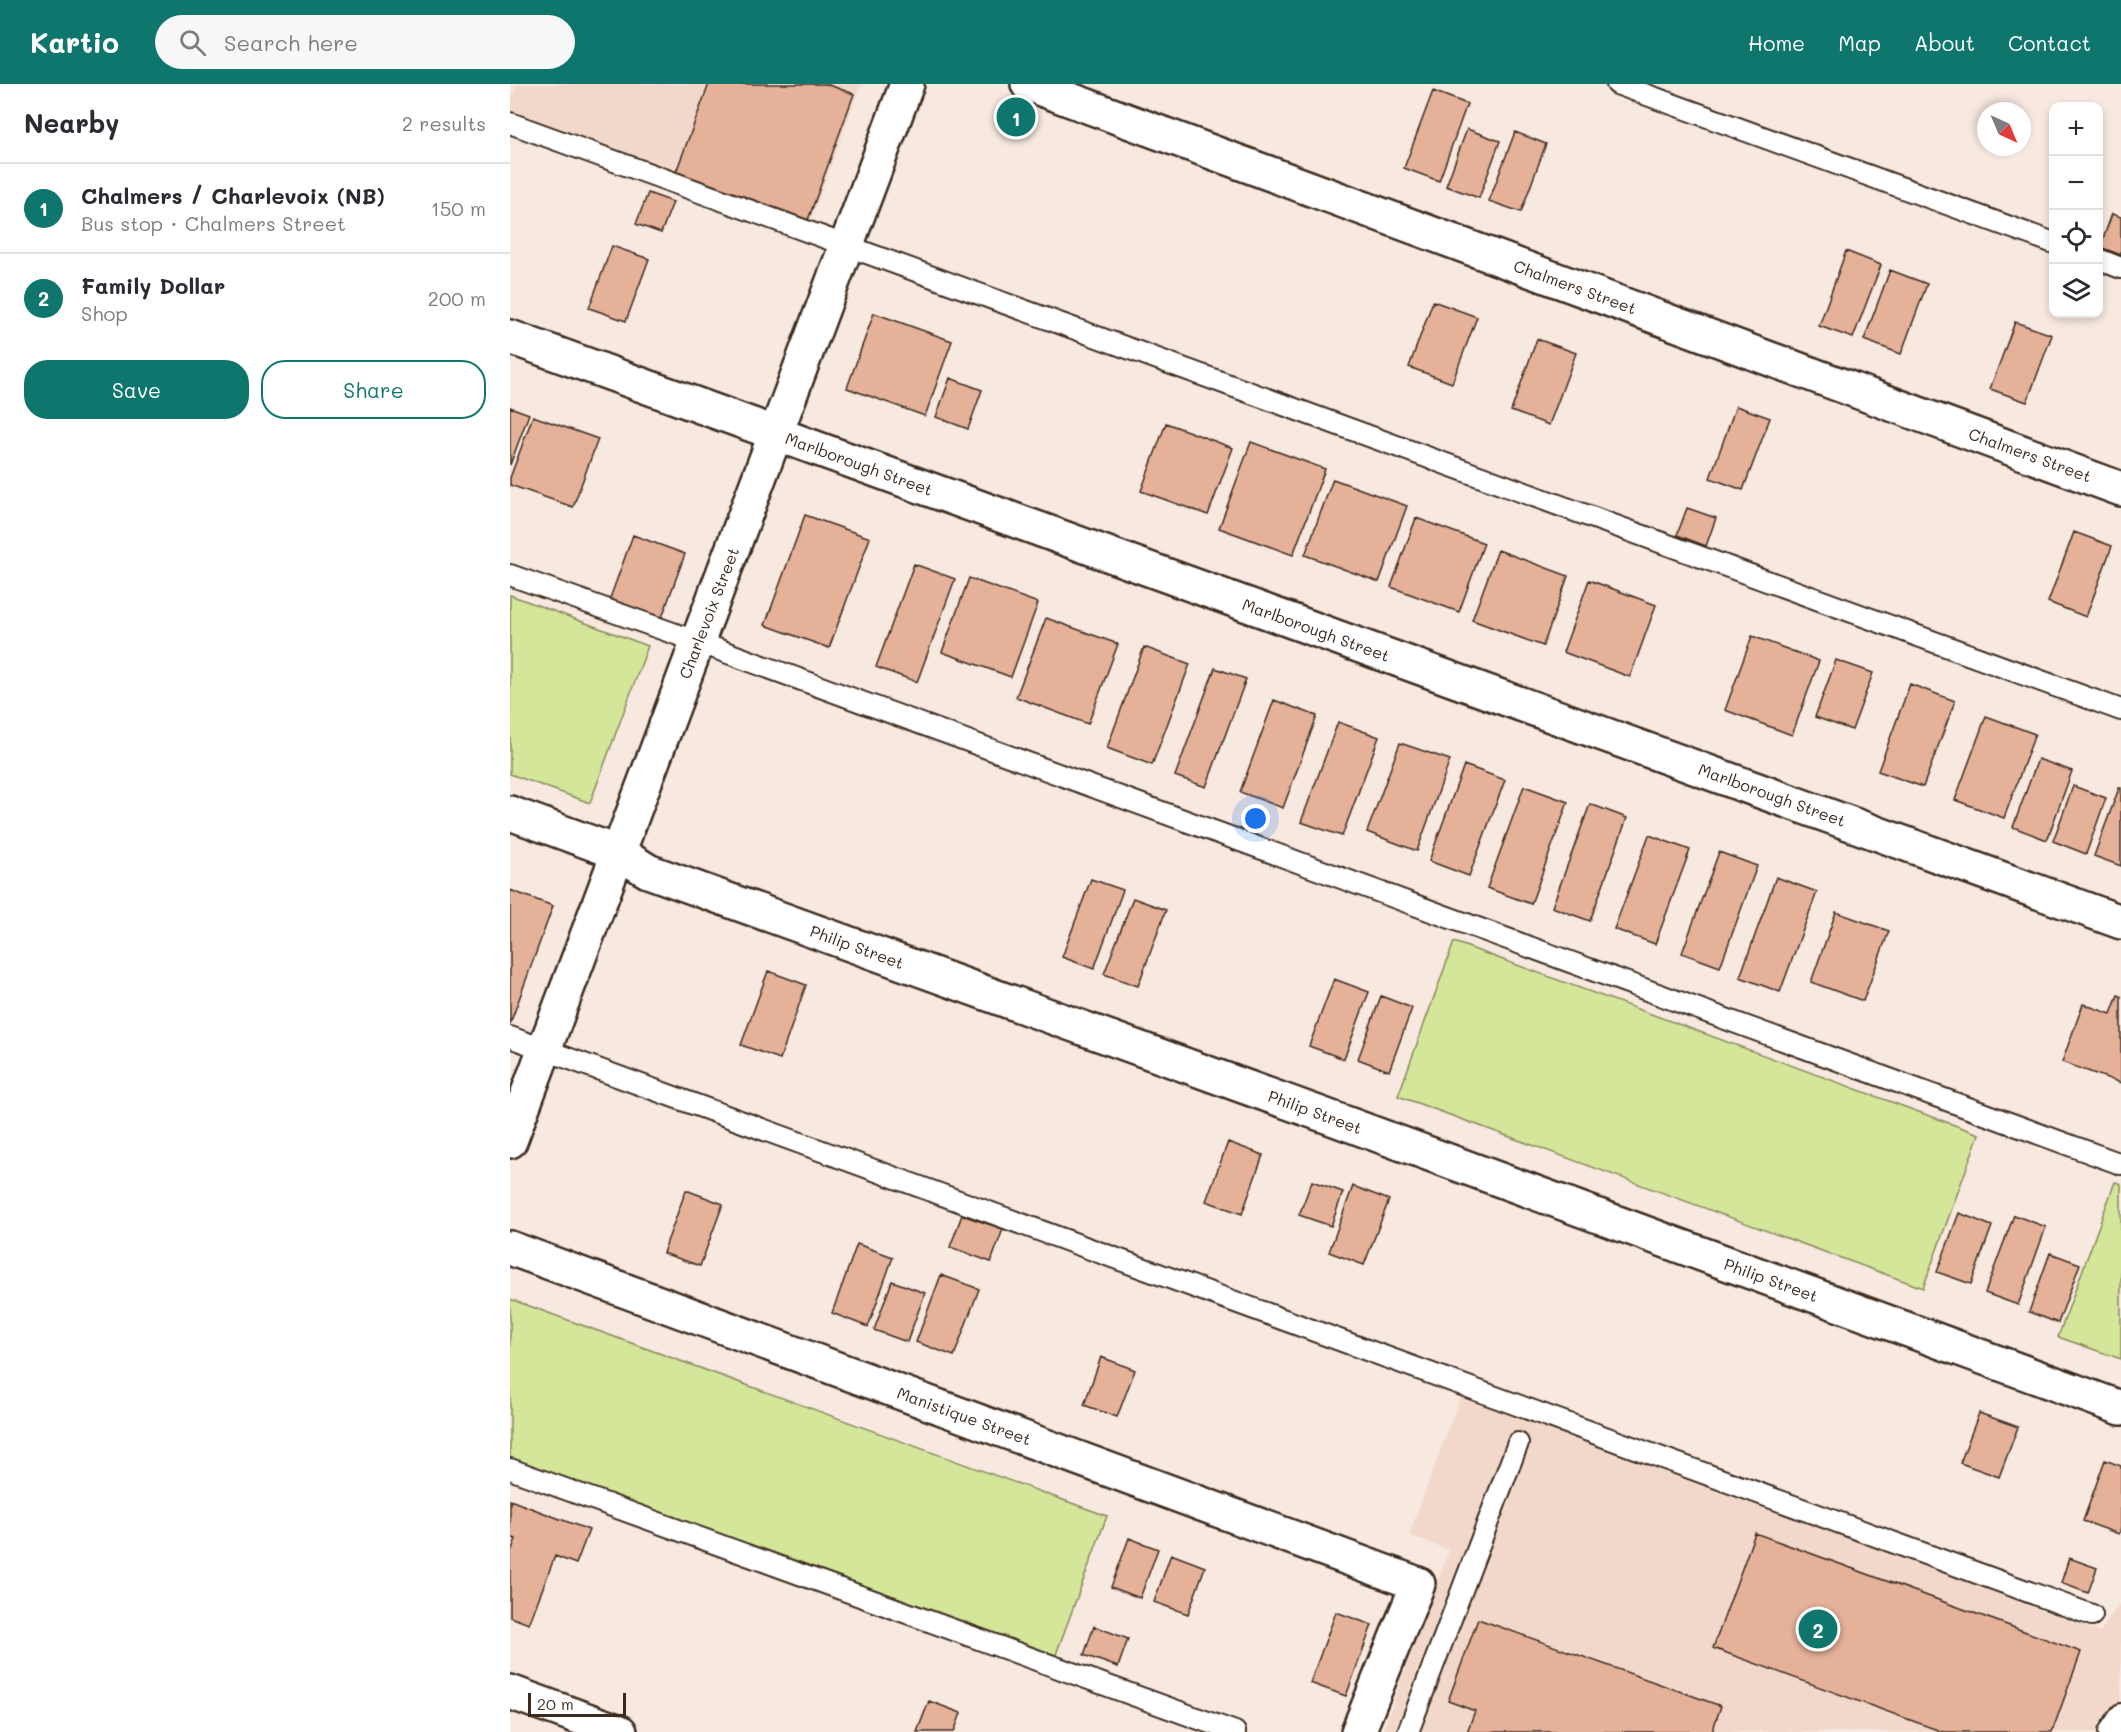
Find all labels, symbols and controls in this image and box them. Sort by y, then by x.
search box [155,15,575,69]
text: Kartio [30,24,119,60]
icon: search [176,26,209,59]
text: Search here [224,28,358,57]
text: Home [1748,29,1805,56]
text: Map [1838,29,1881,56]
text: About [1914,29,1975,56]
text: Contact [2008,29,2091,56]
pin: 1 [996,94,1036,140]
north arrow [1977,102,2031,156]
map controls [2049,102,2103,318]
button: + [2049,102,2103,156]
text: Nearby [24,106,119,140]
text: 2 results [402,110,486,136]
button: − [2049,156,2103,210]
text: Chalmers / Charlevoix (NB) [81,181,385,210]
text: 1 [39,195,48,221]
text: 150 m [431,195,486,221]
text: Bus stop · Chalmers Street [81,210,346,236]
button: locate [2049,210,2103,264]
street label: Chalmers Street [1511,255,1639,318]
button: layers [2049,264,2103,318]
text: Family Dollar [81,271,225,300]
text: 2 [38,285,49,311]
text: 200 m [428,285,486,311]
text: Shop [81,300,128,326]
button: Save [24,360,249,419]
button: Share [261,360,486,419]
street label: Chalmers Street [1966,423,2094,486]
street label: Marlborough Street [783,427,936,500]
street label: Charlevoix Street [674,544,743,682]
street label: Marlborough Street [1240,593,1393,666]
street label: Marlborough Street [1696,758,1849,831]
your location [1241,804,1270,833]
street label: Philip Street [807,920,907,973]
street label: Philip Street [1265,1085,1365,1138]
street label: Philip Street [1721,1253,1821,1306]
street label: Manistique Street [894,1382,1034,1450]
pin: 2 [1798,1606,1838,1652]
scale bar [528,1690,626,1718]
text: 20 m [537,1693,574,1714]

